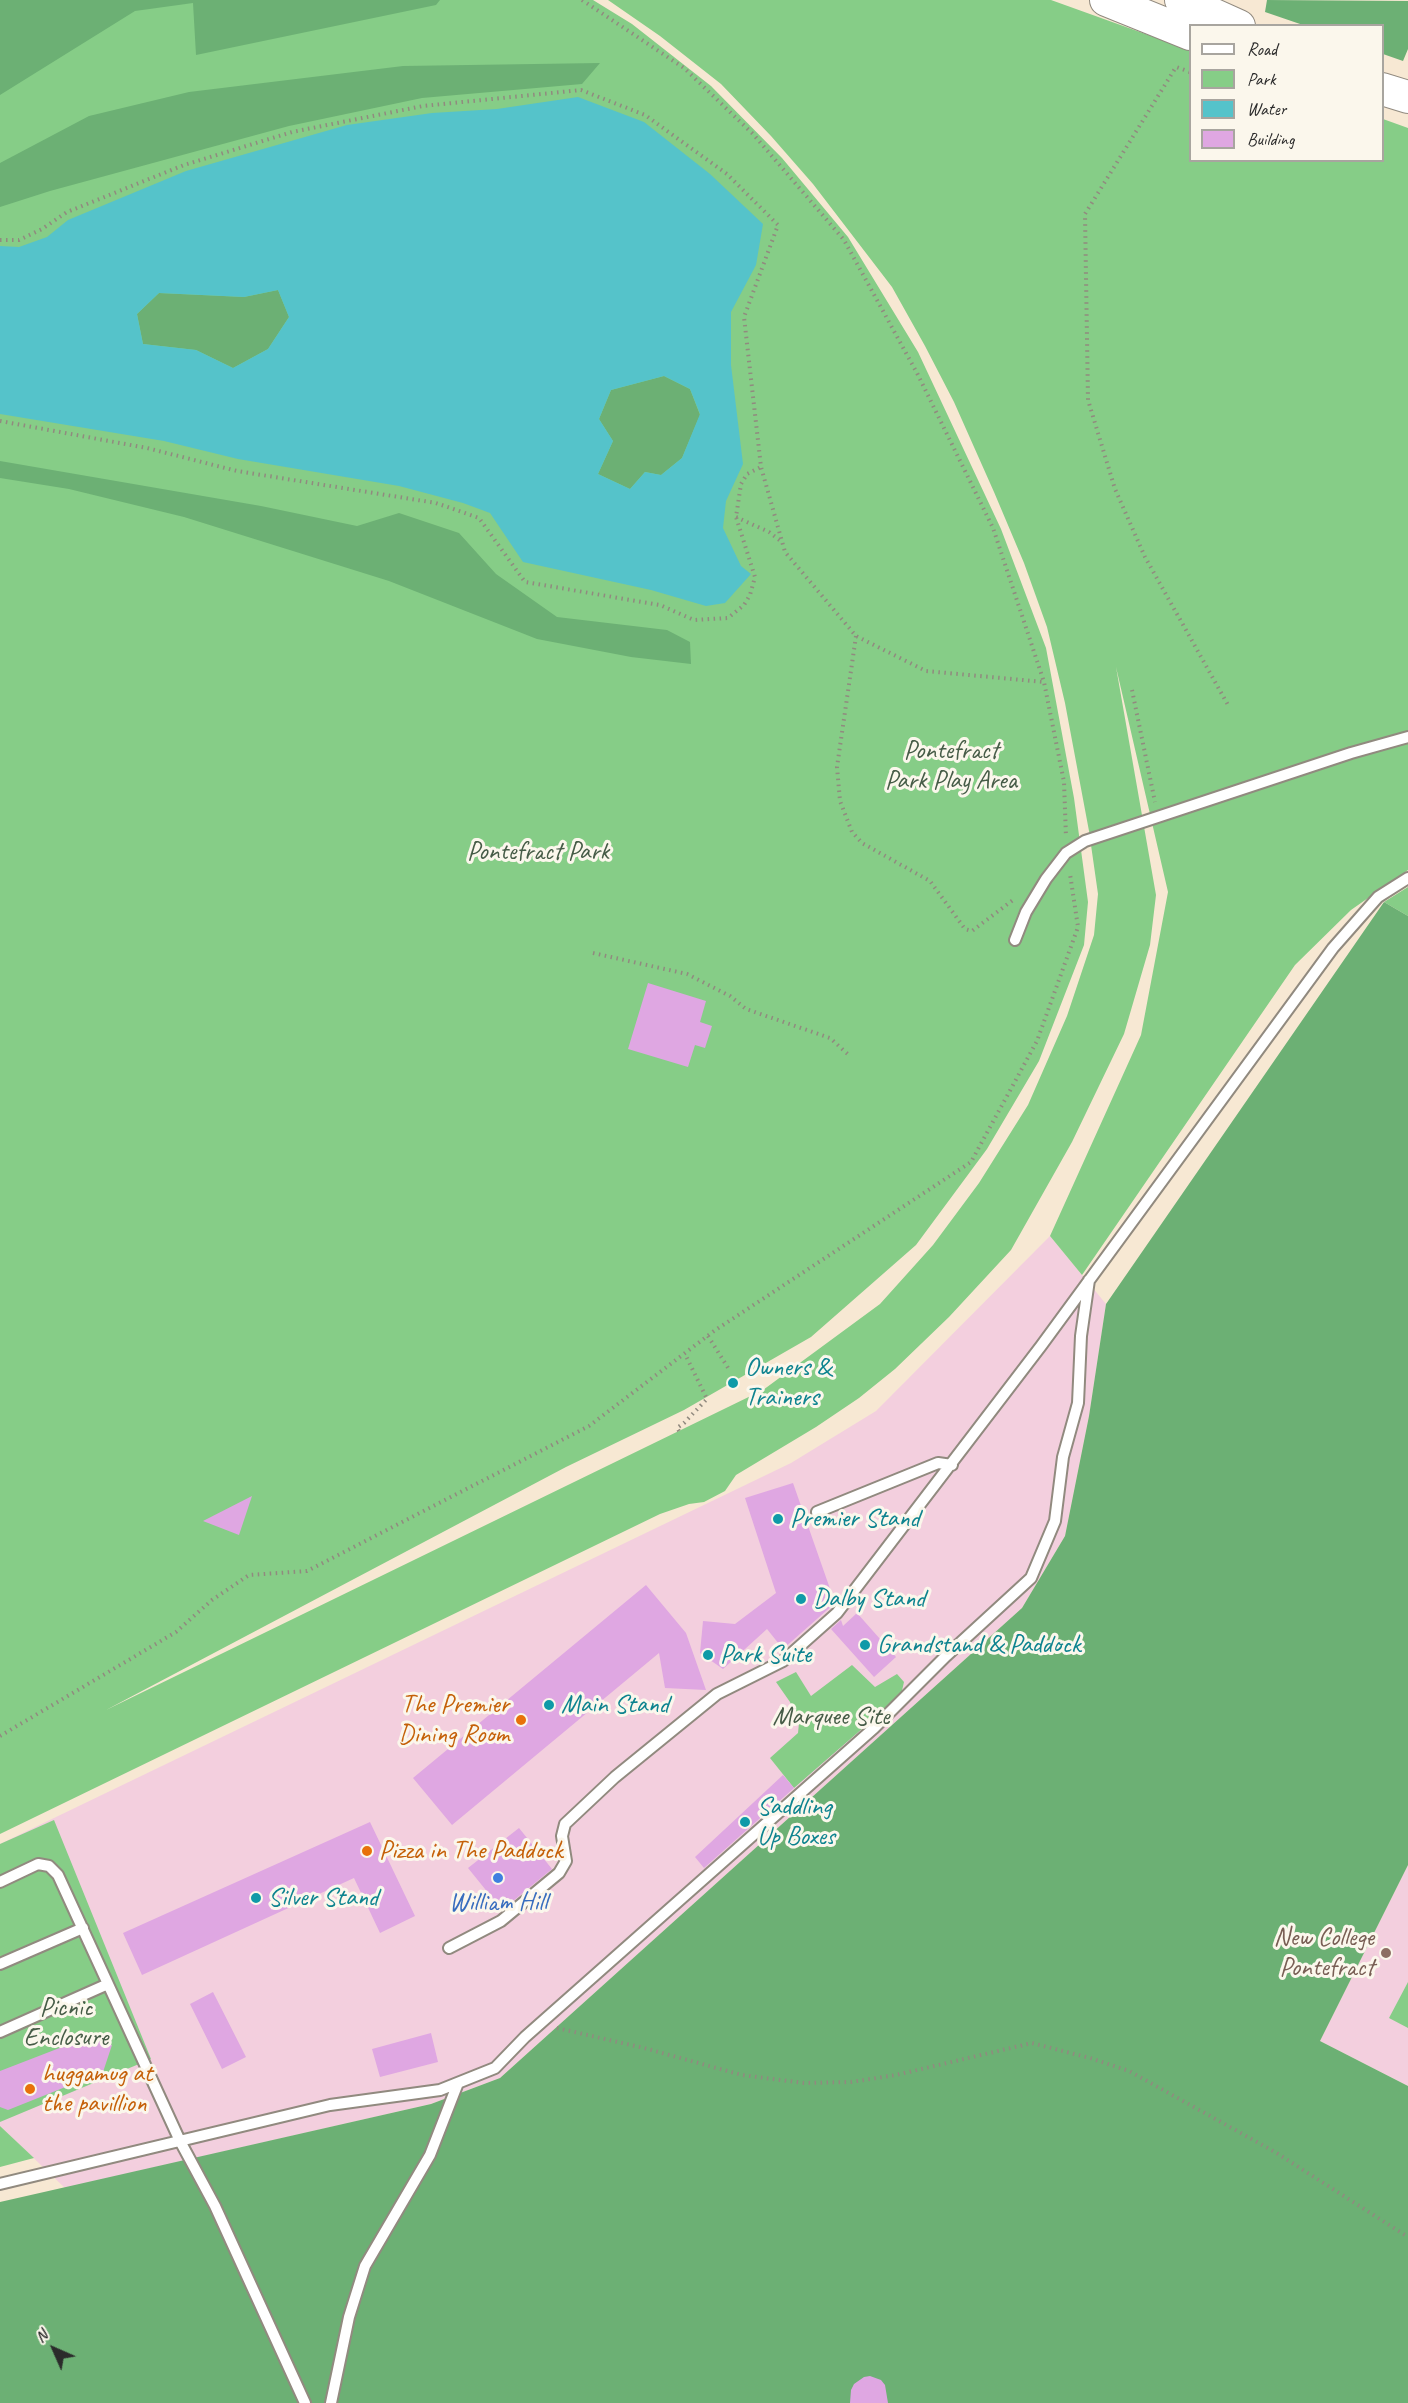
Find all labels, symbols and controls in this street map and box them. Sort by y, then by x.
legend [1189,24,1384,162]
text: Road [1247,38,1277,60]
text: Park [1247,68,1276,90]
text: Water [1247,98,1286,120]
text: Building [1247,128,1294,150]
park label: Pontefract Park Play Area [885,735,1017,796]
park label: Pontefract Park [467,836,609,868]
place label: Owners & Trainers [745,1352,831,1414]
marker: Owners & Trainers [726,1376,740,1390]
place label: Premier Stand [790,1503,920,1535]
marker: Premier Stand [771,1512,785,1526]
place label: Dalby Stand [813,1583,925,1615]
marker: Dalby Stand [794,1592,808,1606]
place label: Grandstand & Paddock [877,1629,1080,1661]
marker: Grandstand & Paddock [858,1638,872,1652]
place label: Park Suite [720,1639,811,1671]
marker: Park Suite [701,1648,715,1662]
place label: The Premier Dining Room [398,1689,509,1750]
place label: Main Stand [561,1689,669,1721]
marker: Main Stand [542,1698,556,1712]
park label: Marquee Site [772,1701,890,1733]
marker: The Premier Dining Room [514,1713,528,1727]
place label: Saddling Up Boxes [757,1791,835,1852]
marker: Saddling Up Boxes [738,1815,752,1829]
place label: Pizza in The Paddock [379,1835,563,1867]
marker: Pizza in The Paddock [360,1844,374,1858]
marker: William Hill [491,1871,505,1885]
place label: Silver Stand [268,1882,378,1914]
place label: William Hill [449,1887,547,1919]
marker: Silver Stand [249,1891,263,1905]
place label: New College Pontefract [1274,1922,1374,1984]
marker: New College Pontefract [1379,1946,1393,1960]
park label: Picnic Enclosure [24,1992,108,2054]
place label: huggamug at the pavillion [42,2058,152,2120]
marker: huggamug at the pavillion [23,2082,37,2096]
north arrow [24,2319,84,2379]
text: N [31,2326,52,2347]

